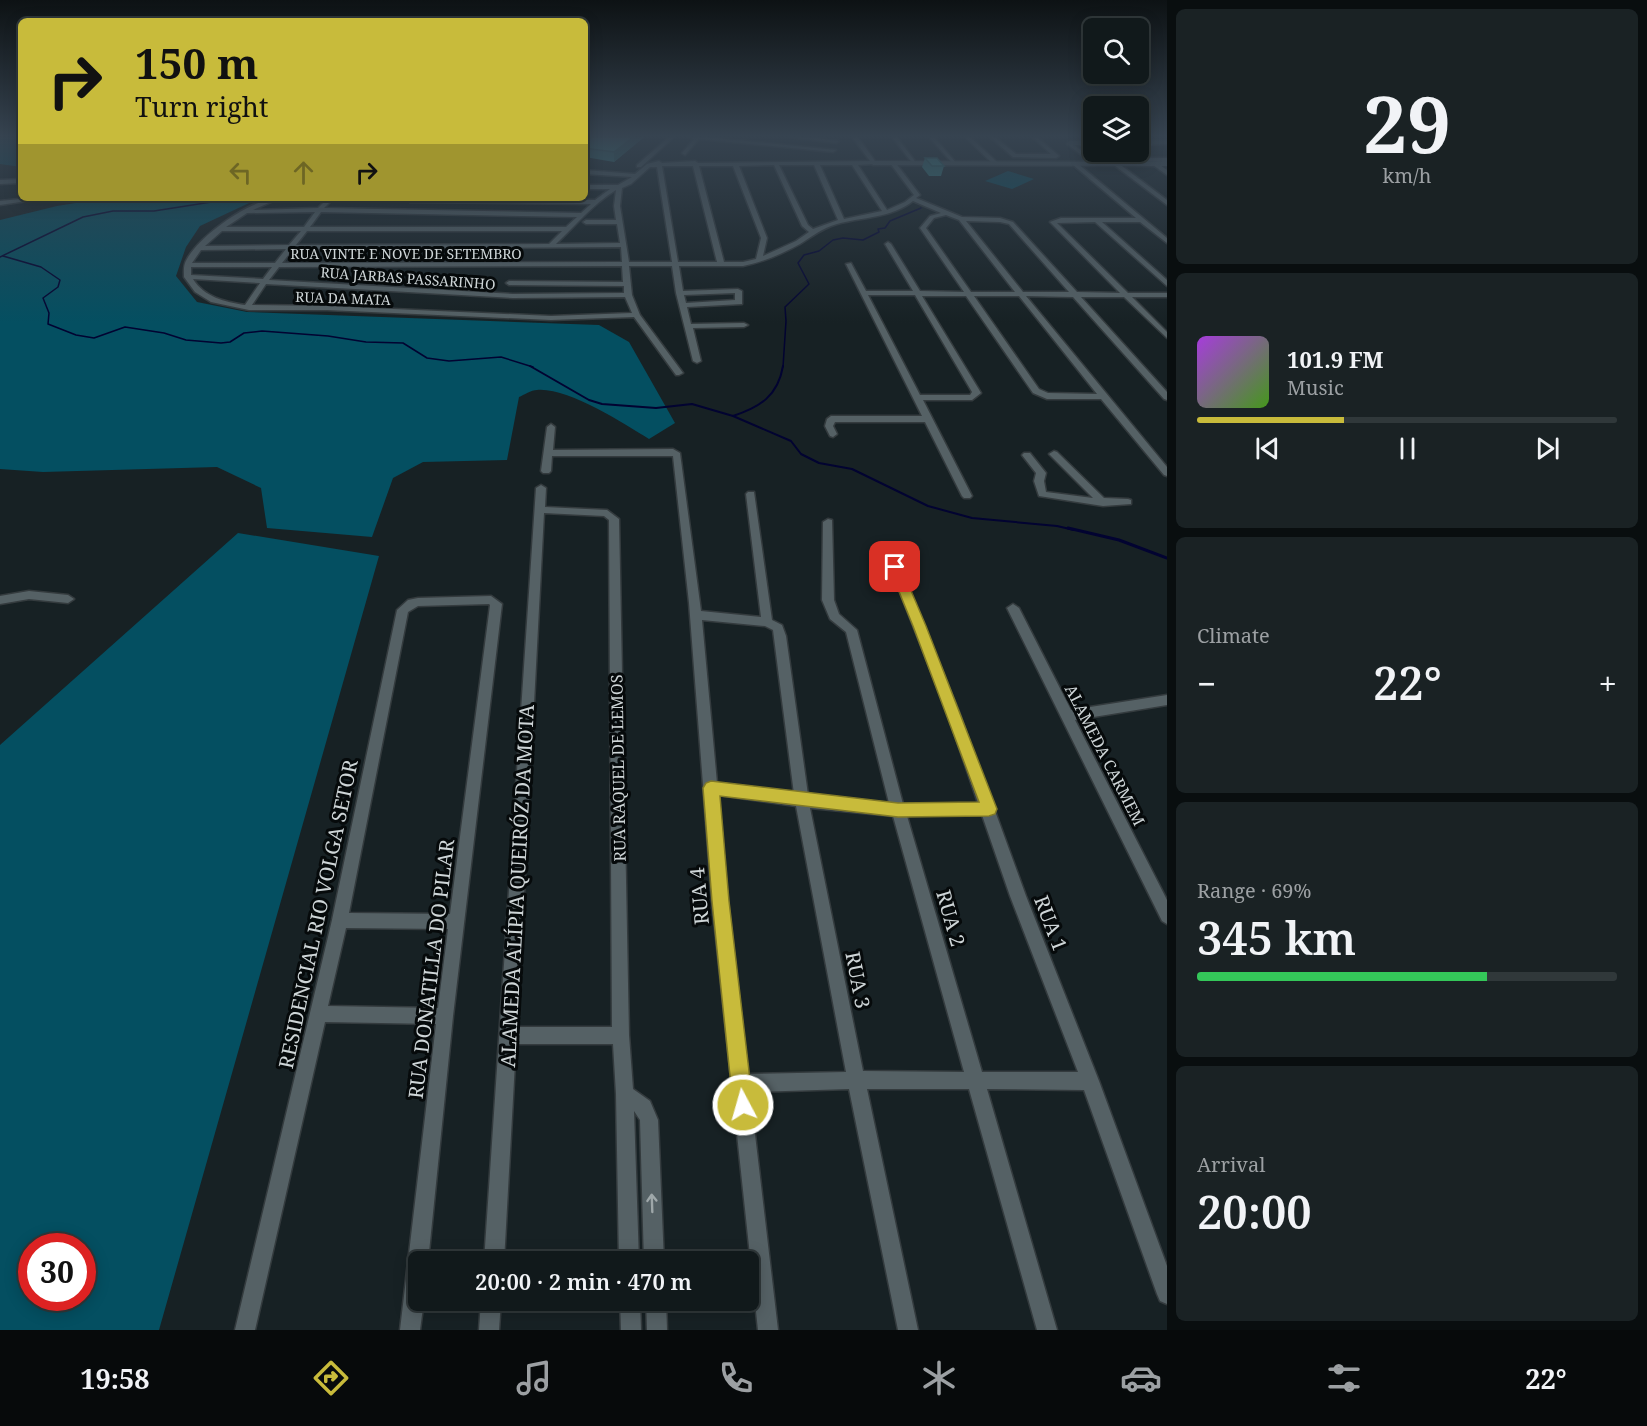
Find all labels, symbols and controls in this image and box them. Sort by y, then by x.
map controls [1083,18,1149,162]
button: search [1083,18,1149,84]
text: 150 m [135,34,259,91]
icon: right [36,42,114,120]
text: 29 [1363,70,1451,176]
text: Turn right [135,88,268,125]
button: layers [1083,96,1149,162]
icon: left [224,156,257,189]
icon: ahead [287,156,320,189]
icon: right [350,156,383,189]
text: km/h [1382,162,1432,189]
street label: RUA VINTE E NOVE DE SETEMBRO [290,244,522,263]
street label: RUA JARBAS PASSARINHO [320,262,496,294]
street label: RUA DA MATA [295,287,391,309]
text: 101.9 FM [1287,344,1384,374]
text: Music [1287,374,1344,401]
icon: previous [1251,432,1284,465]
icon: pause [1391,432,1424,465]
icon: next [1531,432,1564,465]
pin [869,541,920,592]
icon: arrive [878,550,911,583]
text: Climate [1197,622,1270,649]
text: 22° [1373,652,1442,713]
text: − [1197,661,1216,706]
text: + [1599,661,1617,706]
street label: RUA RAQUEL DE LEMOS [605,674,631,862]
street label: ALAMEDA CARMEM [1060,681,1150,829]
street label: ALAMEDA ALÍPIA QUEIRÓZ DA MOTA [494,703,540,1068]
street label: RESIDENCIAL RIO VOLGA SETOR [272,756,364,1071]
street label: RUA DONATILLA DO PILAR [402,837,460,1100]
street label: RUA 4 [683,866,715,926]
text: Range · 69% [1197,877,1311,904]
street label: RUA 2 [930,887,972,949]
street label: RUA 1 [1028,891,1074,955]
text: 345 km [1197,907,1356,968]
street label: RUA 3 [839,949,877,1011]
position arrow [711,1073,775,1137]
text: Arrival [1197,1151,1265,1178]
text: 20:00 [1197,1181,1312,1242]
one-way arrow [646,1194,658,1214]
speed limit sign: 30 [18,1233,96,1311]
text: 20:00 · 2 min · 470 m [475,1266,692,1296]
icon: directions [310,1357,352,1399]
icon: music [513,1357,555,1399]
icon: phone [715,1357,757,1399]
icon: climate [918,1357,960,1399]
icon: car [1120,1357,1162,1399]
icon: filters [1323,1357,1365,1399]
text: 19:58 [80,1360,150,1397]
text: 22° [1525,1360,1567,1397]

